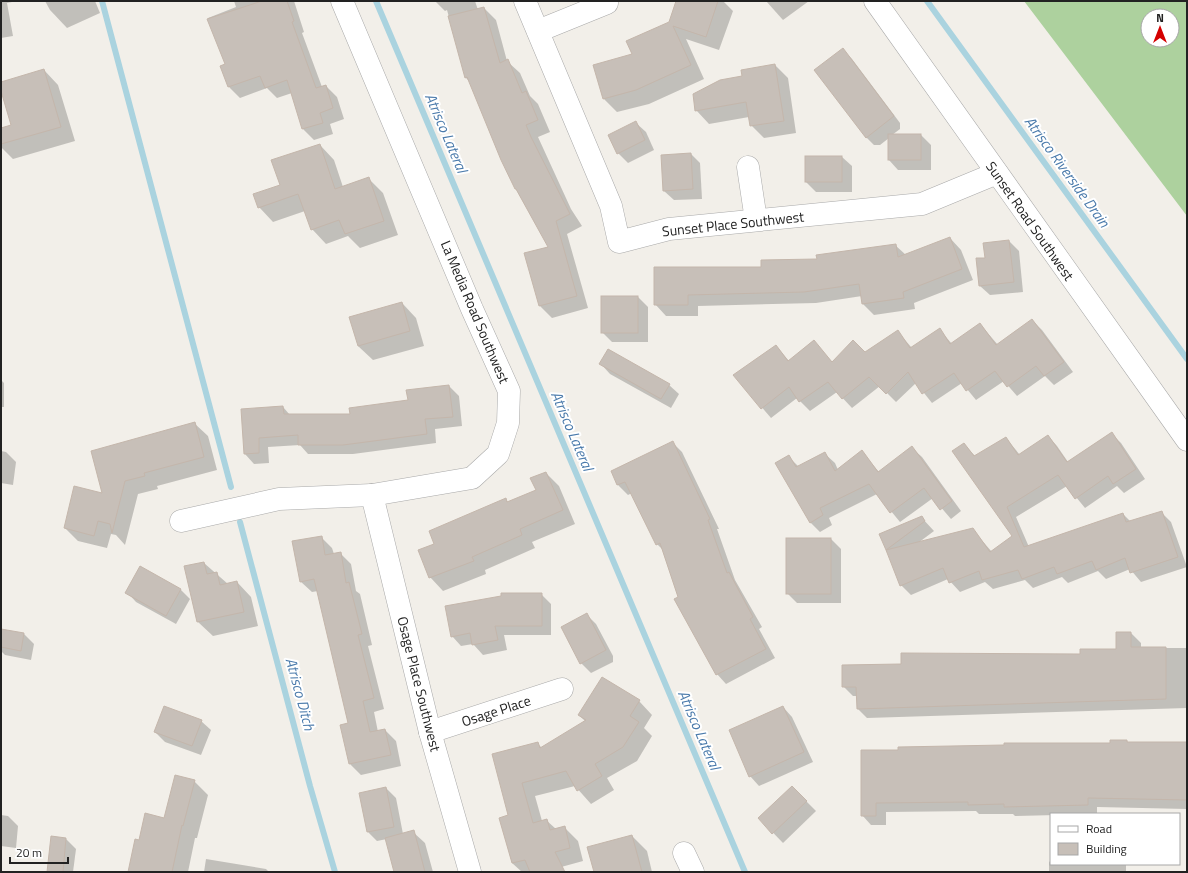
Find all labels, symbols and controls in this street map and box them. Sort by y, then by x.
north arrow [1140,8,1180,48]
text: N [1156,10,1164,26]
water label: Atrisco Lateral [419,89,474,178]
water label: Atrisco Riverside Drain [1019,111,1116,233]
street label: Sunset Road Southwest [981,157,1080,285]
street label: Sunset Place Southwest [661,206,805,241]
street label: La Media Road Southwest [436,237,515,387]
water label: Atrisco Lateral [545,387,600,476]
street label: Osage Place Southwest [393,614,446,754]
water label: Atrisco Ditch [280,655,321,733]
water label: Atrisco Lateral [672,686,727,775]
street label: Osage Place [458,689,533,732]
legend [1050,813,1180,865]
text: Road [1086,819,1112,838]
scale bar [10,839,68,865]
text: Building [1086,839,1127,858]
text: 20 m [16,843,42,862]

